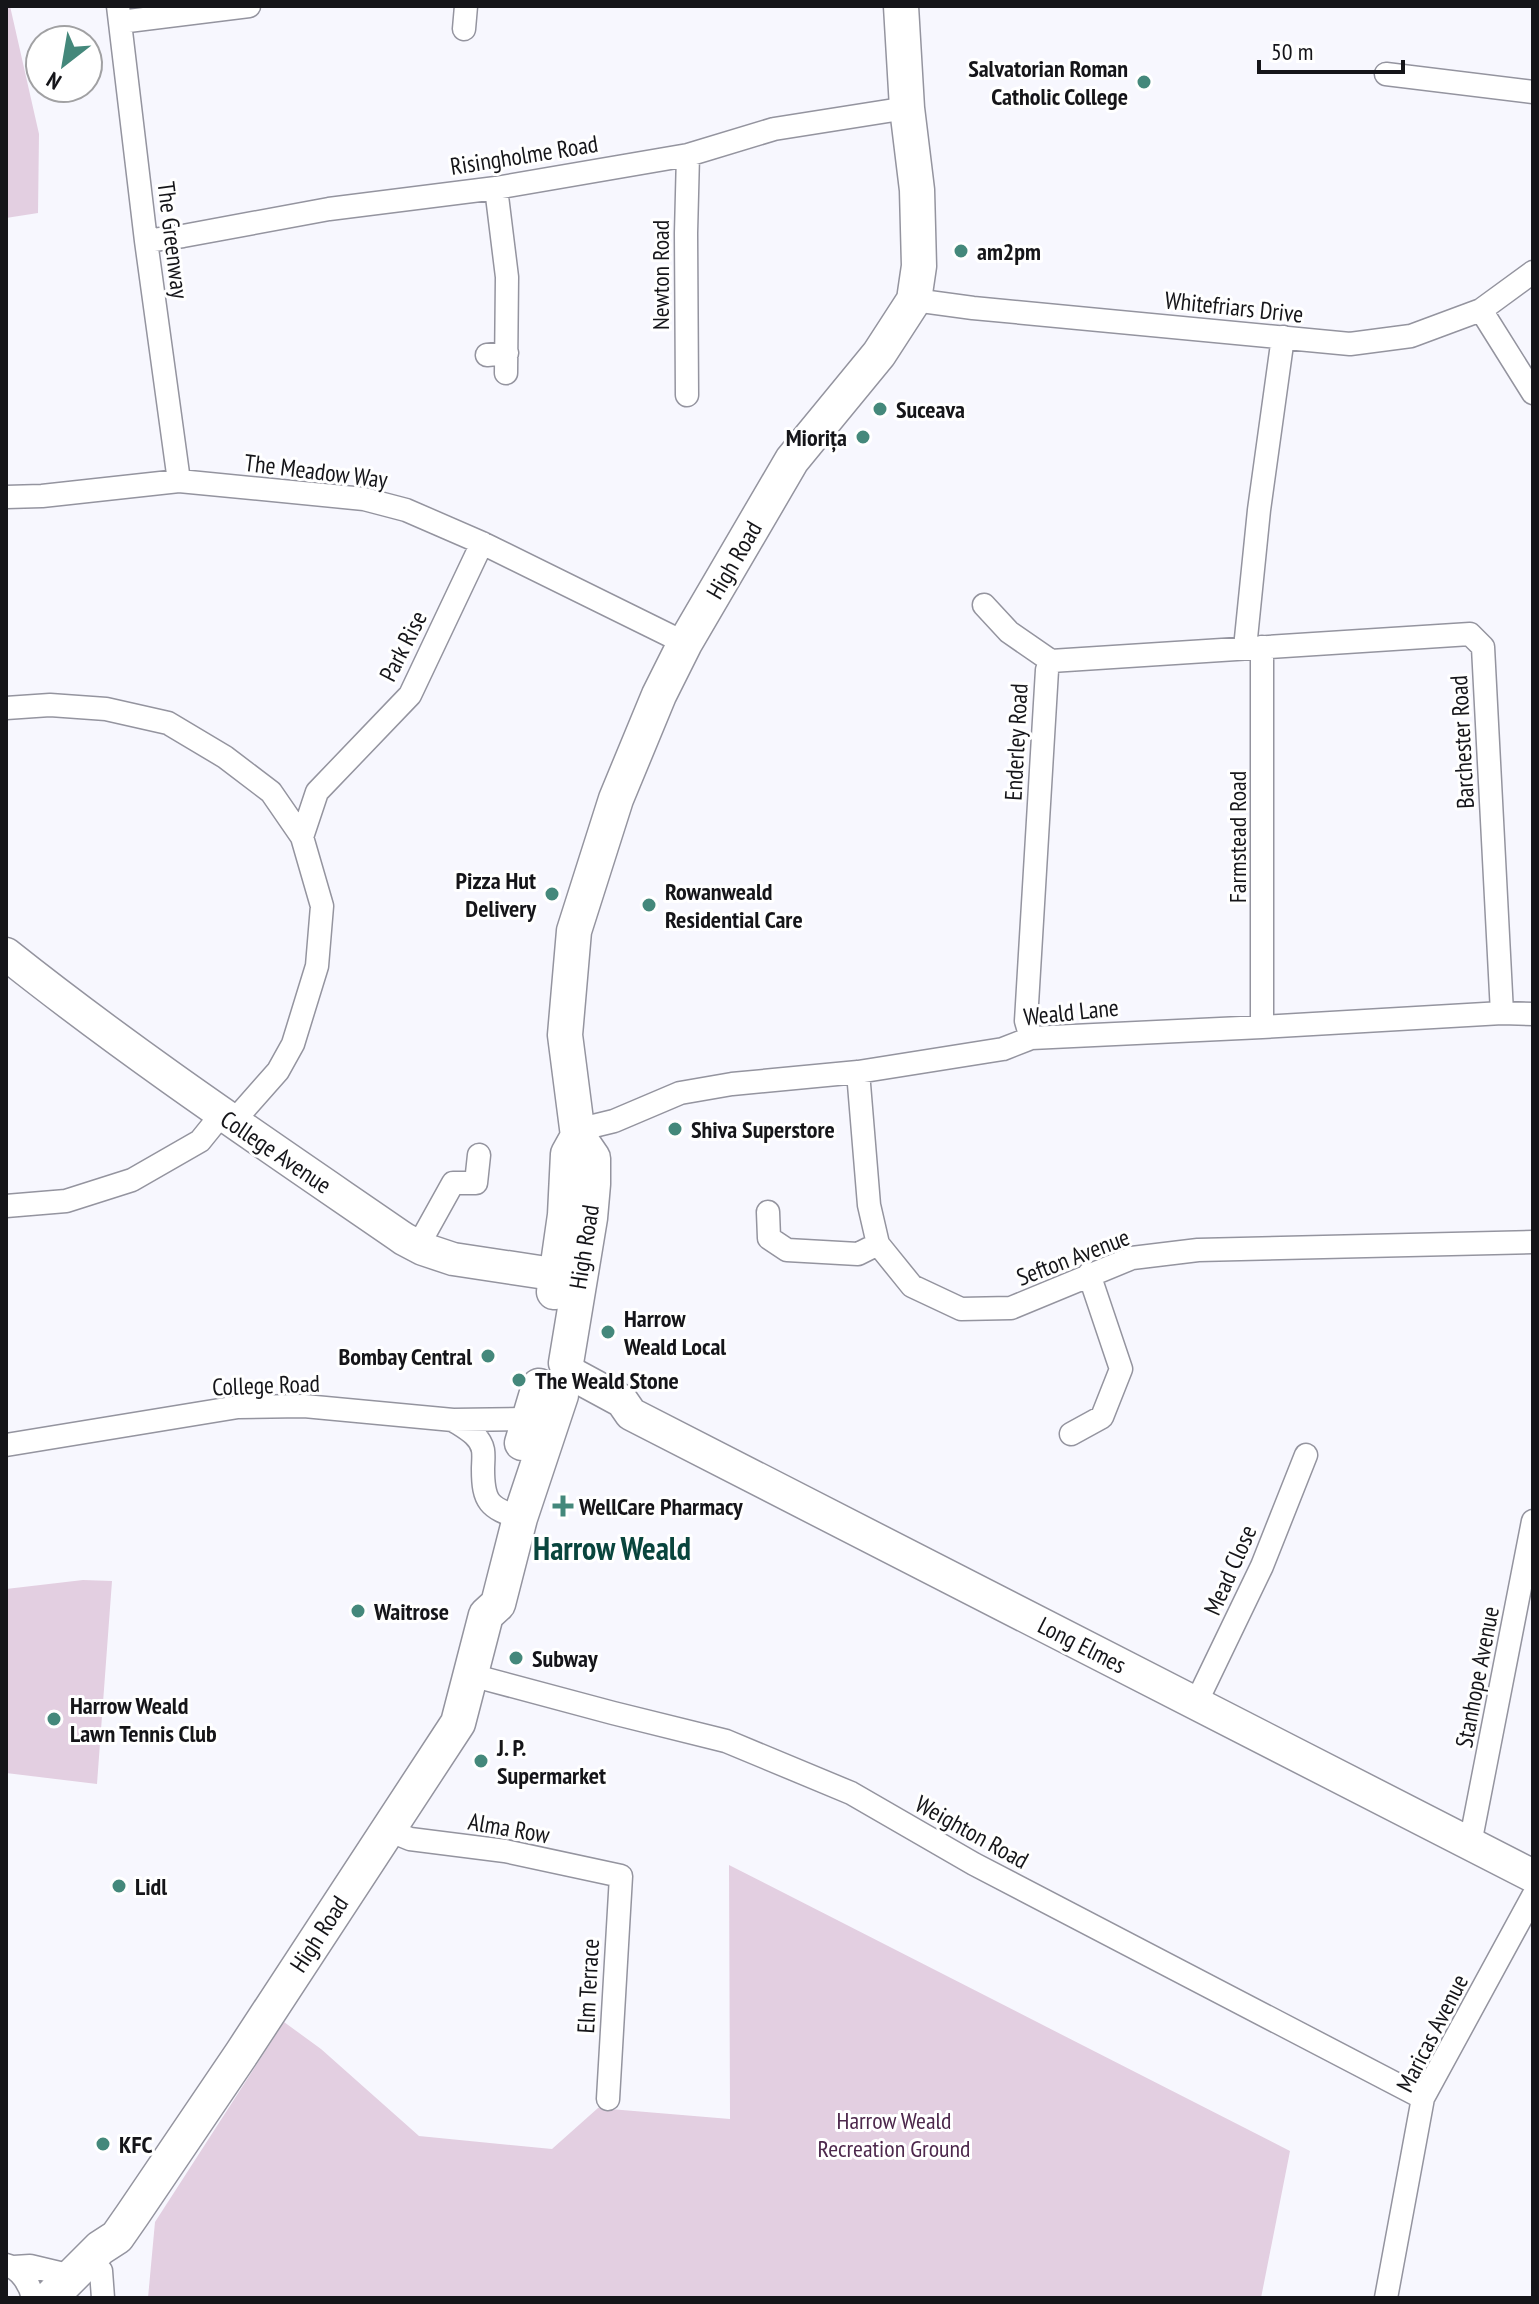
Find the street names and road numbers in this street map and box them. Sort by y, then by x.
street label: Risingholme Road [448,128,600,182]
street label: The Greenway [150,180,196,300]
street label: Newton Road [645,220,676,330]
street label: Whitefriars Drive [1163,284,1305,330]
street label: The Meadow Way [243,447,389,495]
street label: High Road [699,515,769,605]
street label: Park Rise [372,606,434,686]
street label: Barchester Road [1443,675,1481,809]
street label: Enderley Road [997,683,1035,801]
street label: Farmstead Road [1222,771,1253,903]
street label: Weald Lane [1022,992,1120,1032]
street label: College Avenue [215,1104,337,1200]
street label: High Road [562,1203,606,1291]
street label: Sefton Avenue [1012,1221,1134,1293]
street label: College Road [212,1368,320,1402]
street label: Mead Close [1196,1520,1264,1620]
street label: Stanhope Avenue [1448,1604,1506,1750]
street label: Long Elmes [1033,1610,1131,1680]
street label: Weighton Road [910,1788,1034,1876]
street label: Alma Row [466,1806,553,1851]
street label: High Road [283,1890,355,1978]
street label: Elm Terrace [570,1938,606,2034]
street label: Maricas Avenue [1389,1969,1475,2097]

